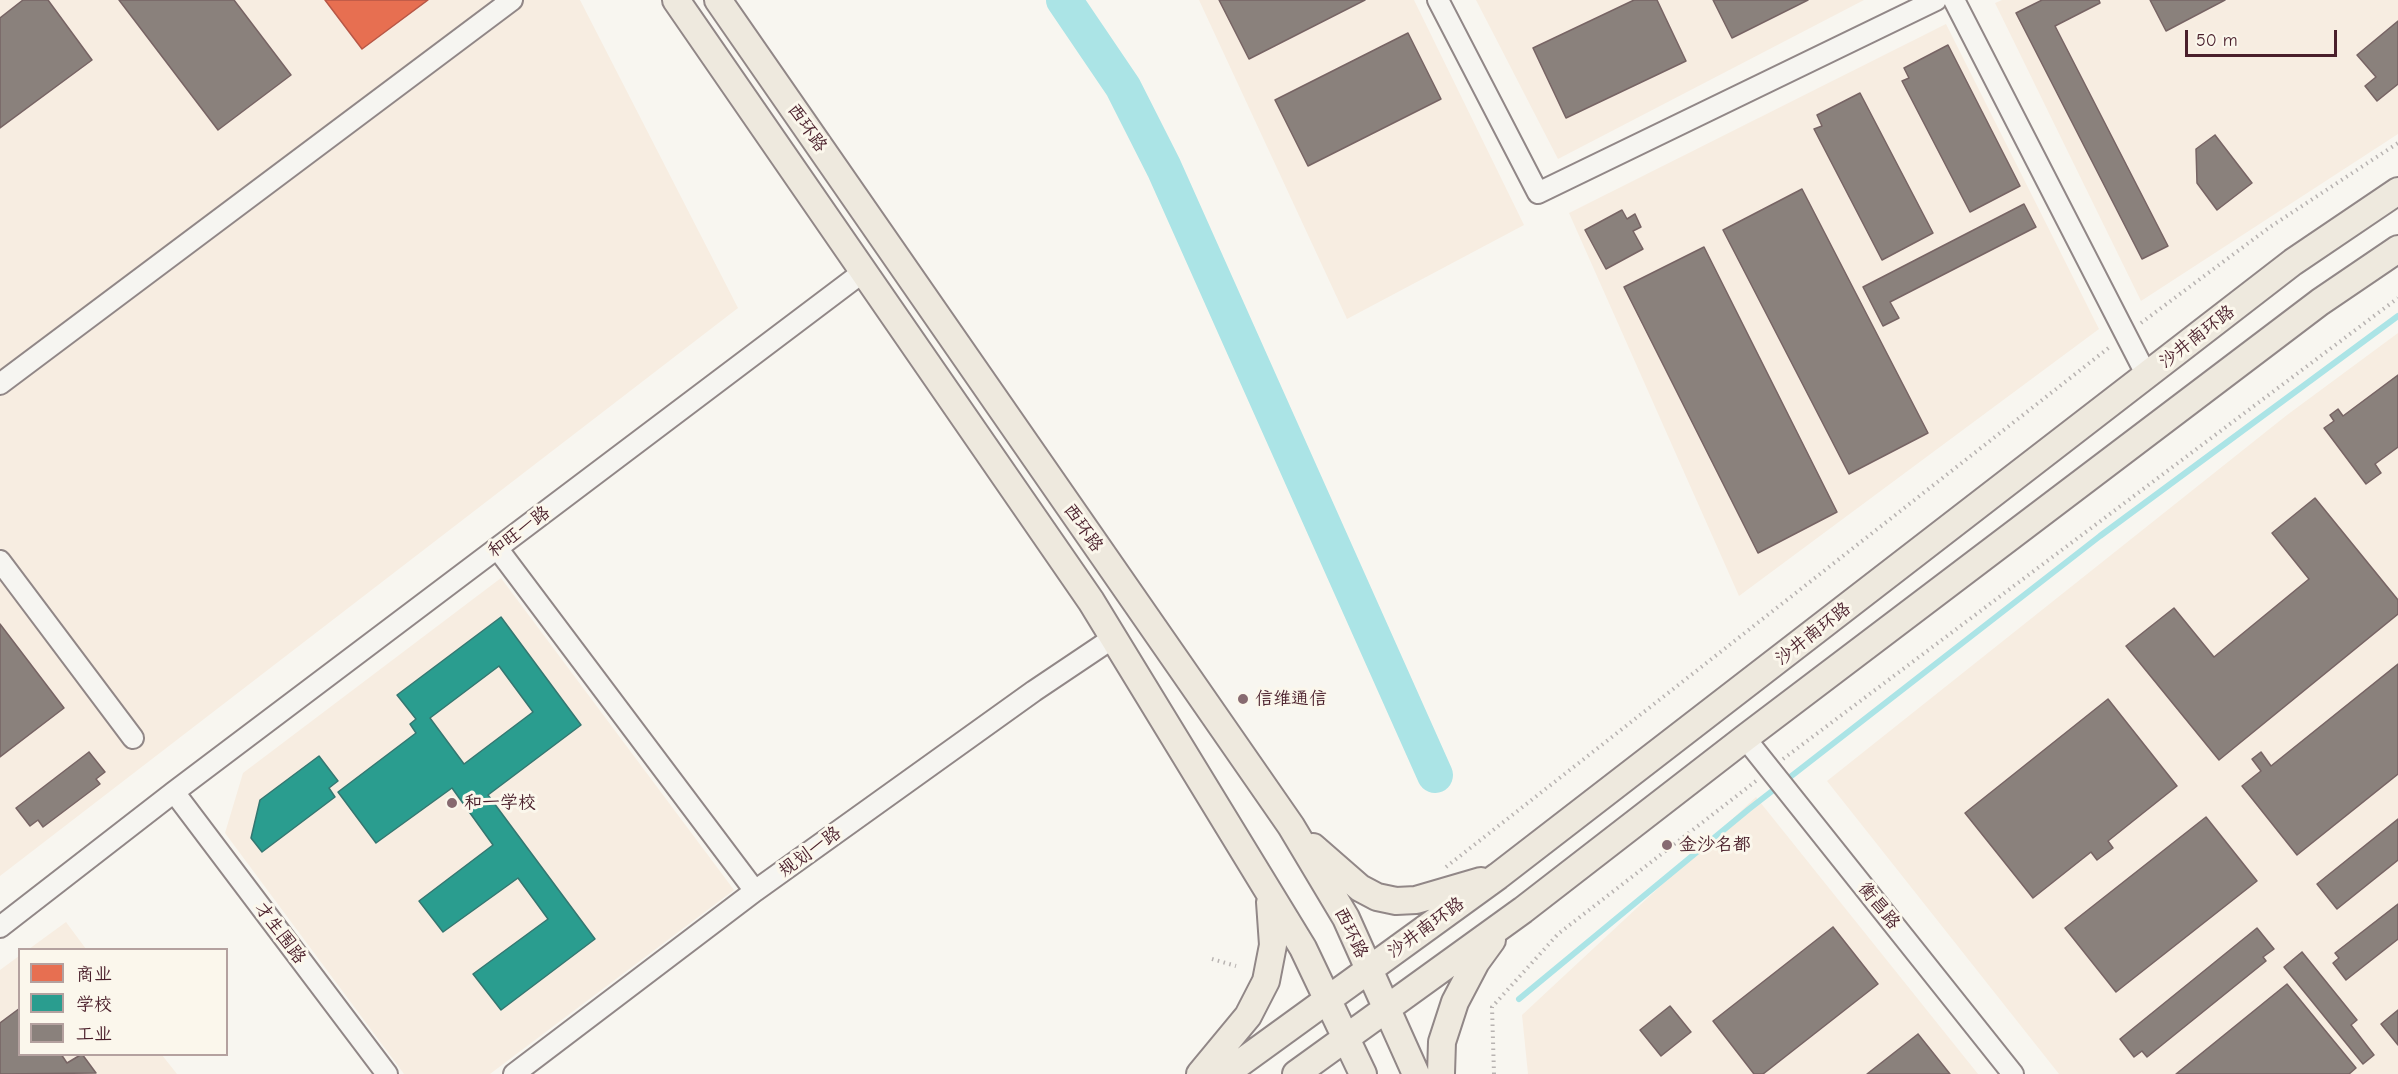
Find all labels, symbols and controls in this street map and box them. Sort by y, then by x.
scale bar [2188,18,2340,56]
text: 50 m [2196,30,2238,51]
street label: 西环路 [783,100,831,156]
street label: 沙井南环路 [2155,301,2239,373]
street label: 西环路 [1059,500,1107,556]
street label: 和旺一路 [484,502,554,562]
street label: 沙井南环路 [1771,598,1855,670]
place label: 信维通信 [1255,688,1327,710]
marker: 信维通信 [1236,692,1250,706]
place label: 和一学校 [464,792,536,814]
marker: 和一学校 [445,796,459,810]
street label: 规划一路 [775,822,845,882]
place label: 金沙名都 [1679,834,1751,856]
marker: 金沙名都 [1660,838,1674,852]
street label: 衡昌路 [1854,878,1904,934]
street label: 沙井南环路 [1383,893,1469,963]
street label: 才生围路 [250,898,310,968]
street label: 西环路 [1329,904,1373,962]
legend [18,948,228,1056]
text: 商业 [76,964,112,985]
text: 学校 [76,994,112,1015]
text: 工业 [76,1024,112,1045]

